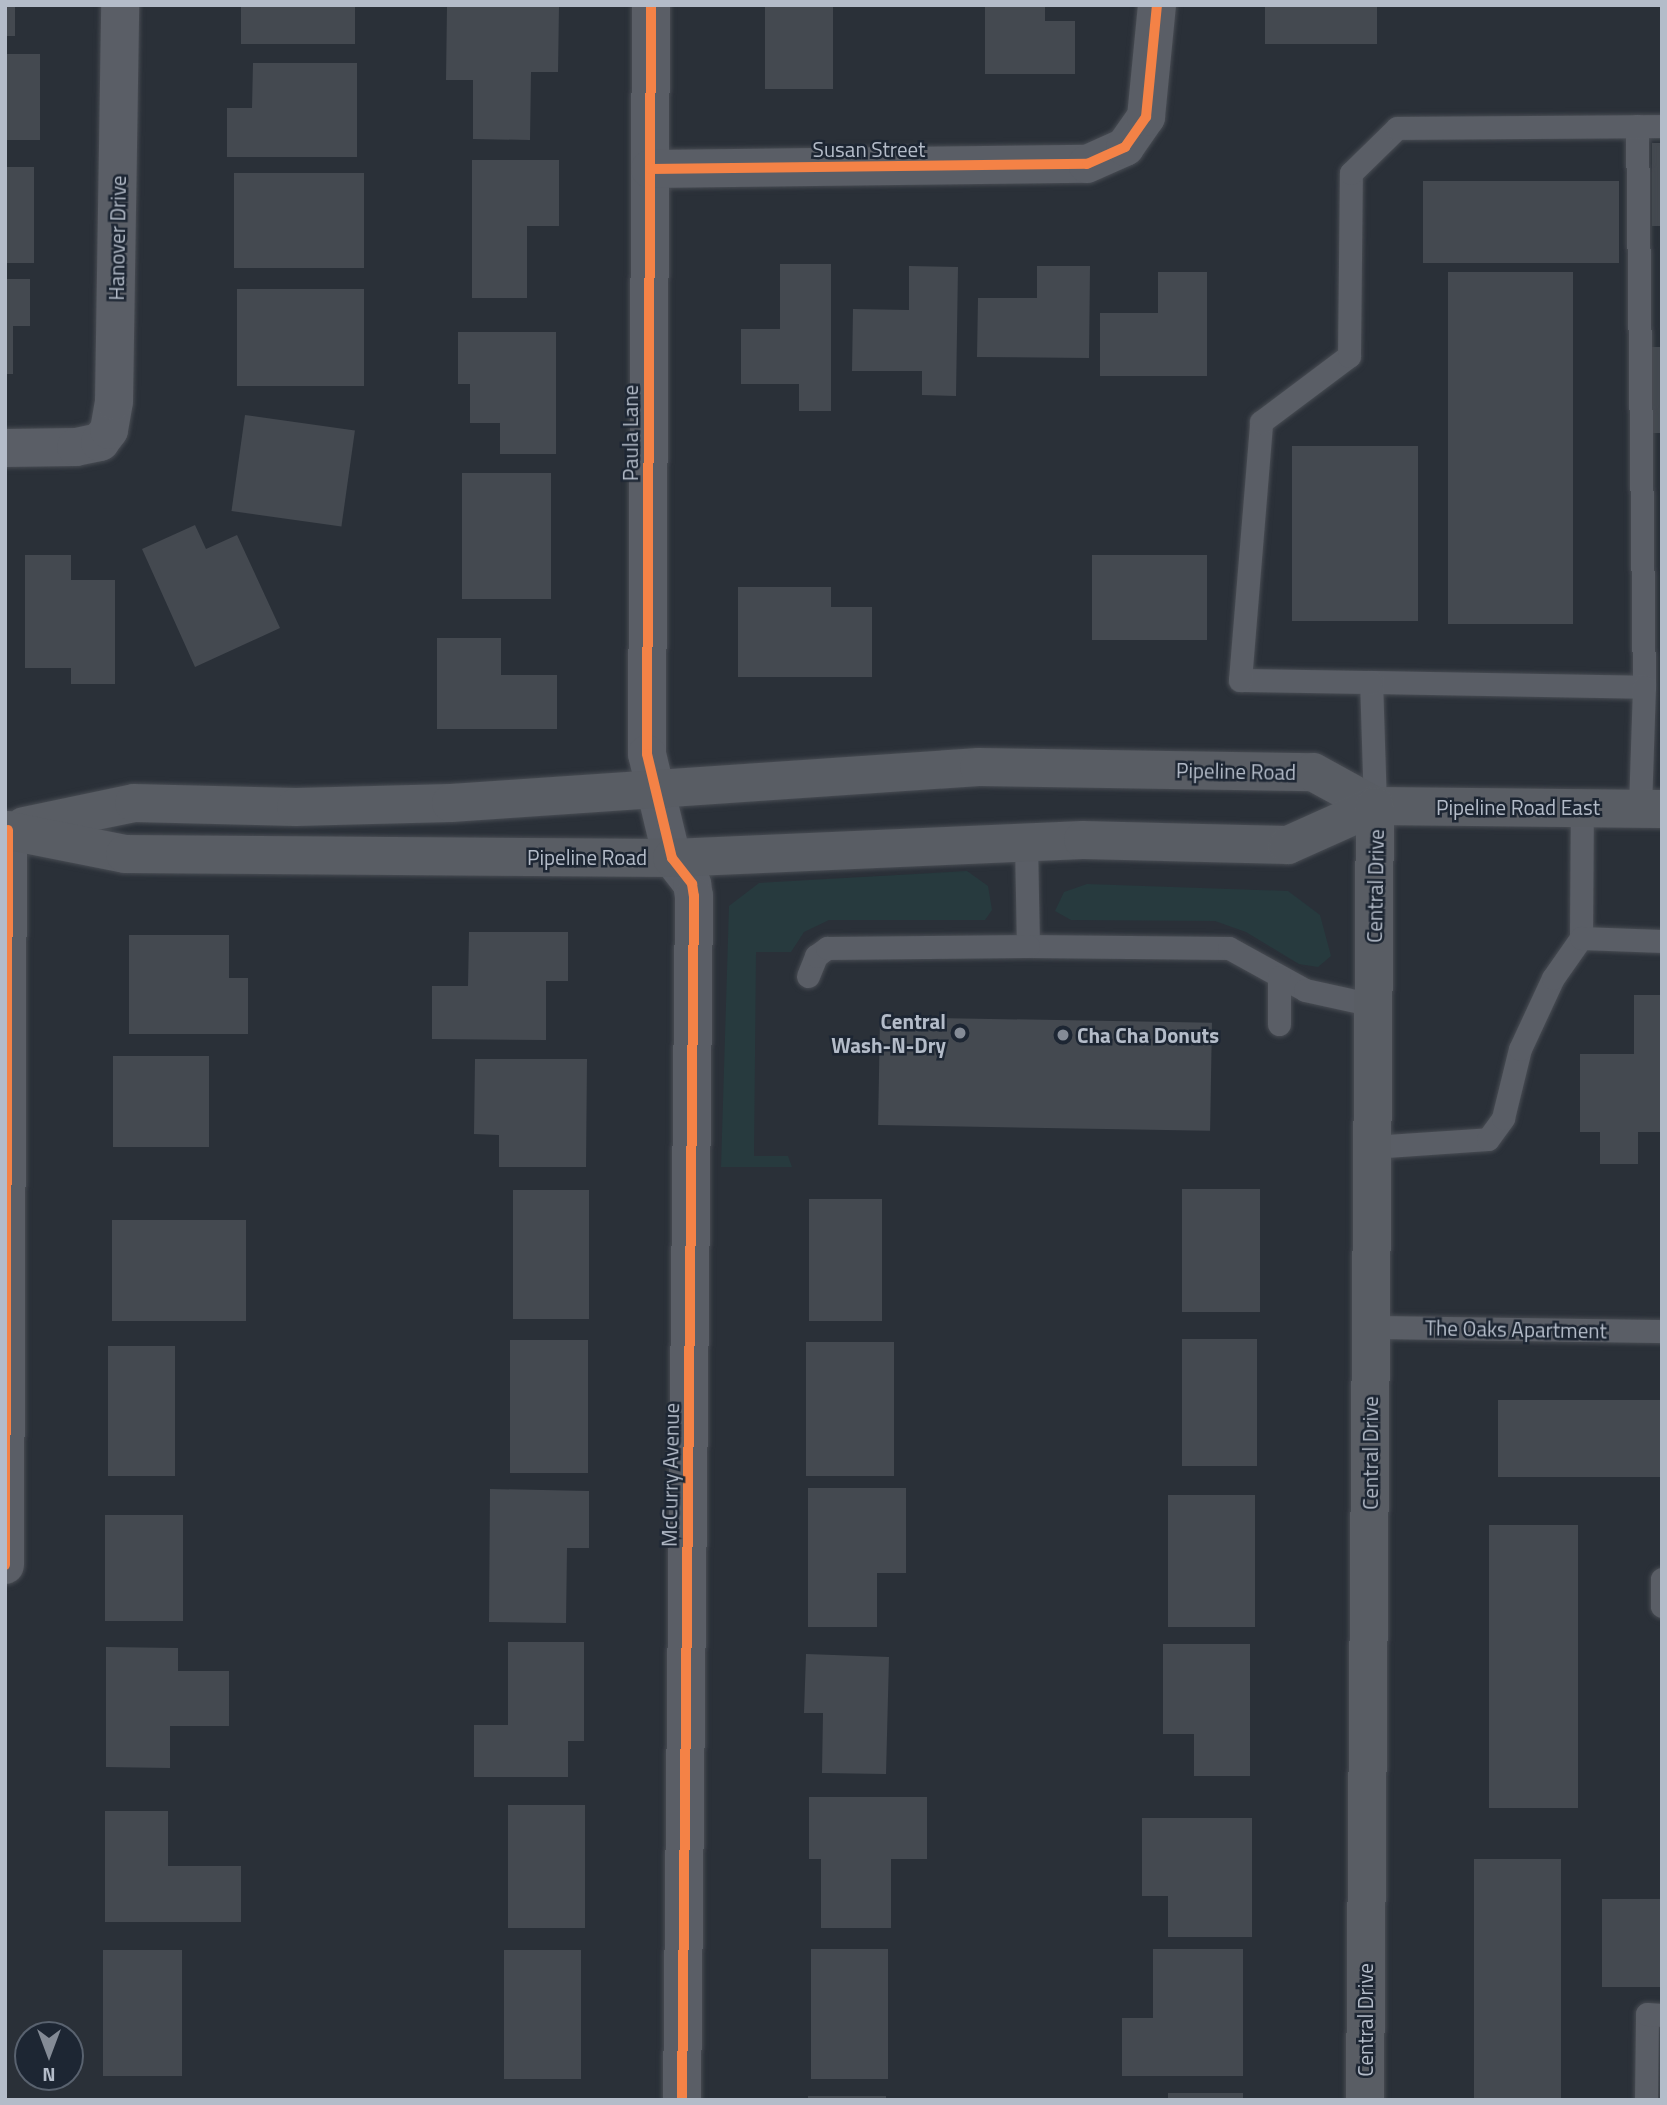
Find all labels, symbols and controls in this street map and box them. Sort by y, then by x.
street label: Susan Street [813,136,925,162]
street label: Hanover Drive [103,175,131,301]
street label: Paula Lane [617,385,643,481]
street label: Pipeline Road [1176,757,1296,785]
street label: Pipeline Road East [1436,794,1600,820]
street label: Central Drive [1361,829,1389,943]
street label: Pipeline Road [527,844,647,870]
place label: Central Wash-N-Dry [831,1008,946,1058]
place label: Cha Cha Donuts [1077,1022,1219,1048]
marker: Central Wash-N-Dry [952,1025,968,1041]
marker: Cha Cha Donuts [1055,1027,1071,1043]
street label: The Oaks Apartment [1425,1315,1607,1343]
street label: Central Drive [1357,1396,1383,1510]
street label: McCurry Avenue [656,1403,684,1547]
street label: Central Drive [1352,1963,1378,2077]
north arrow [14,2021,84,2091]
text: N [42,2061,56,2090]

